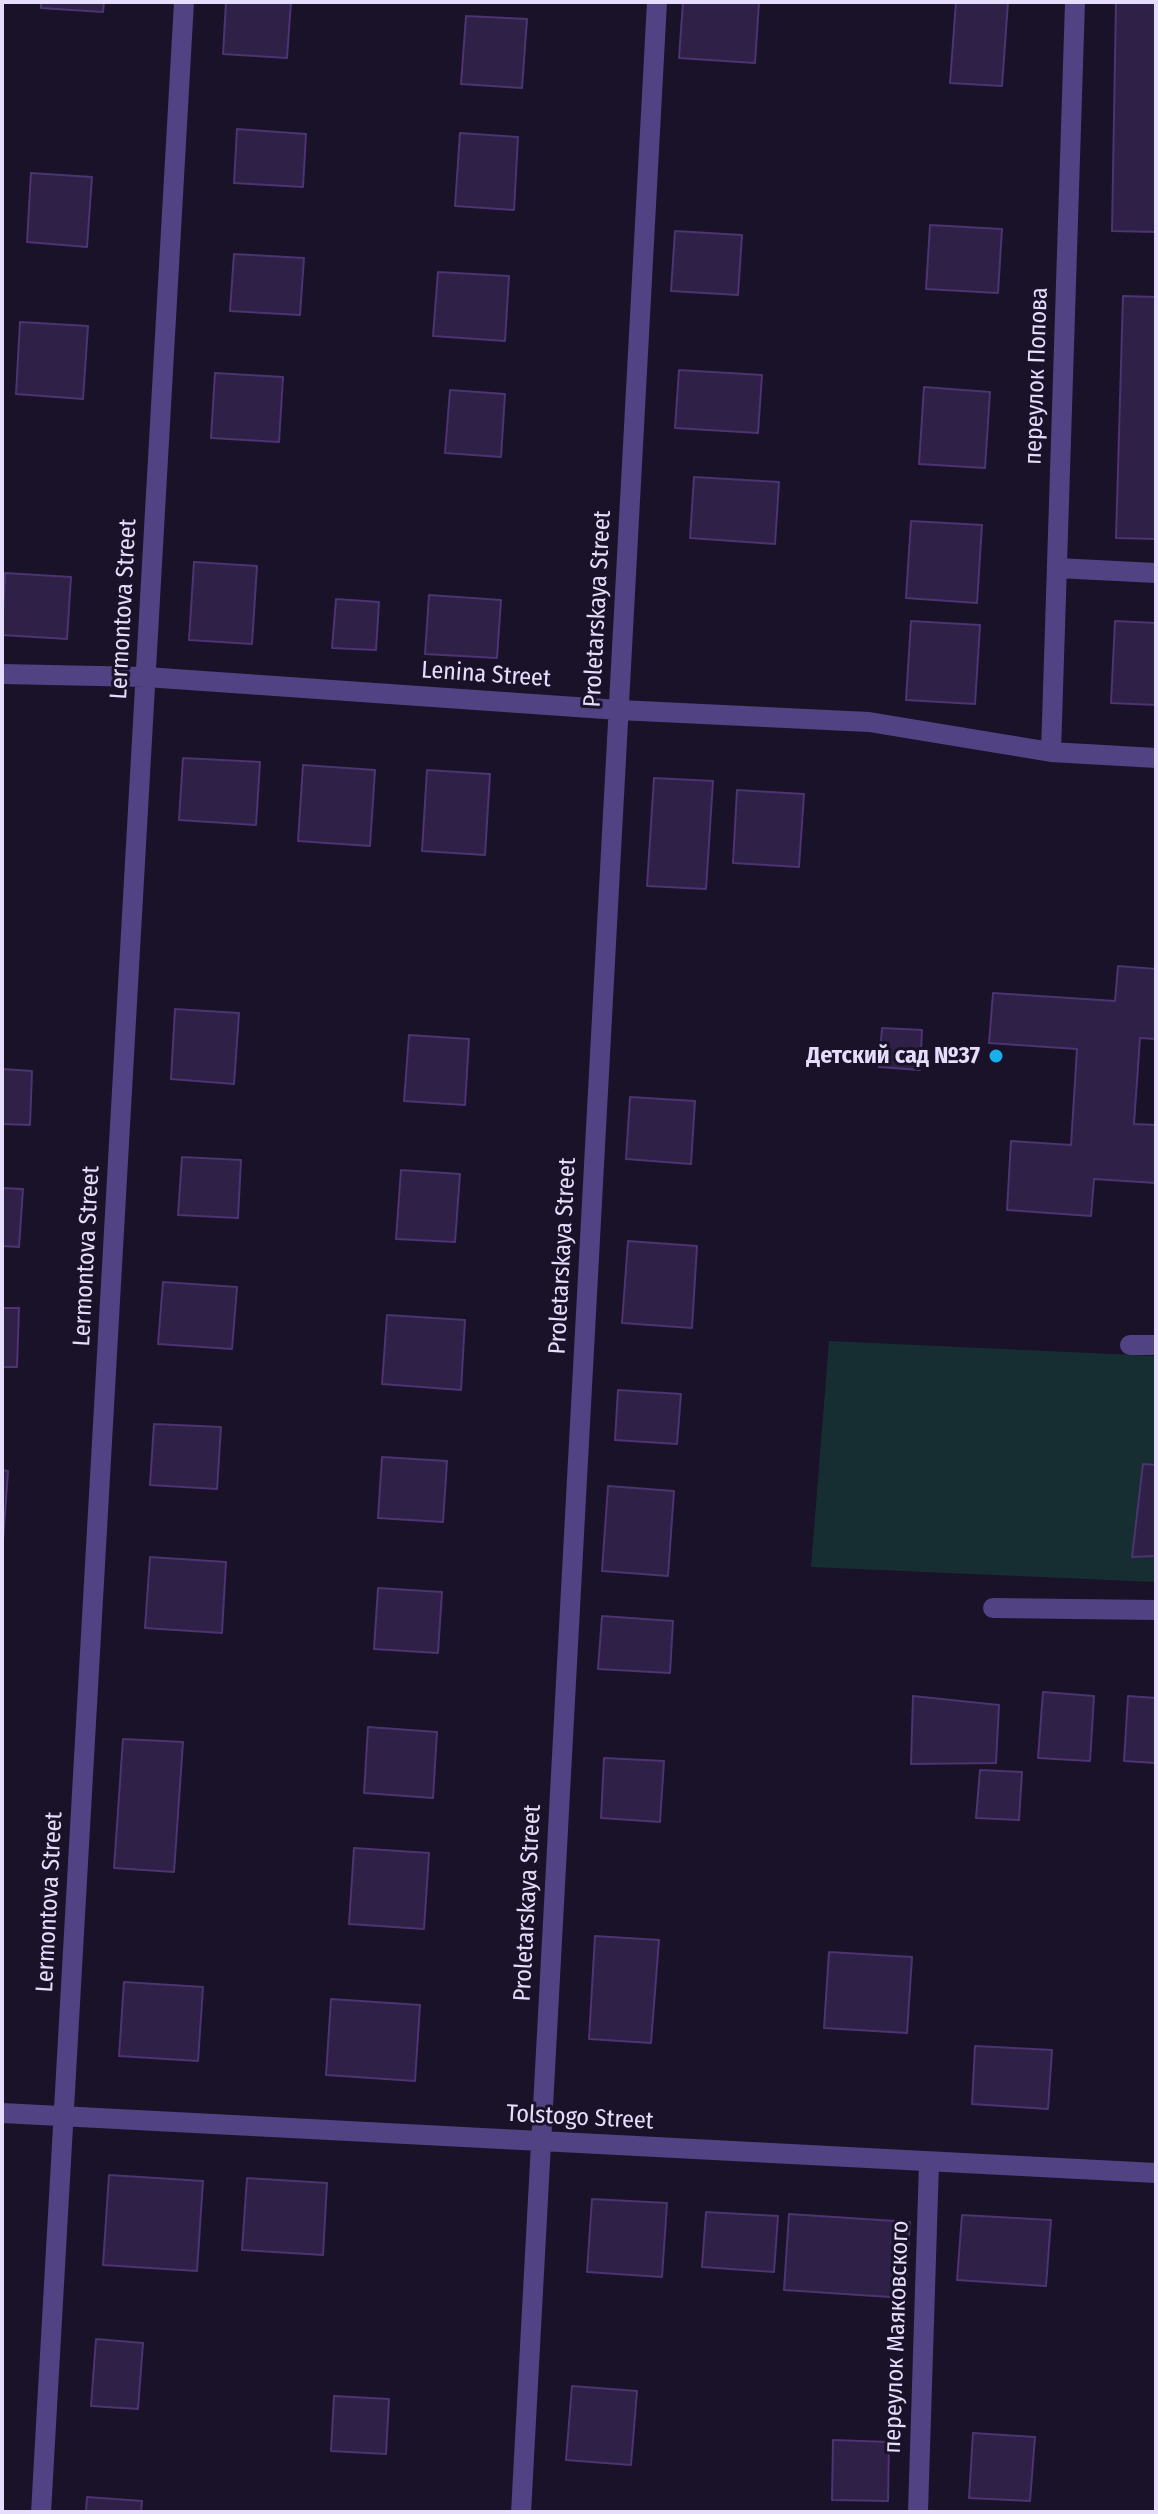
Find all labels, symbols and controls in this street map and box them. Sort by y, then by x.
street label: переулок Попова [1020,287,1054,465]
street label: Proletarskaya Street [578,510,618,708]
street label: Lermontova Street [105,518,143,700]
street label: Lenina Street [420,656,552,694]
place label: Детский сад №37 [806,1042,980,1070]
marker: Детский сад №37 [987,1047,1005,1065]
street label: Proletarskaya Street [543,1157,583,1355]
street label: Lermontova Street [68,1165,106,1347]
street label: Proletarskaya Street [508,1804,548,2002]
street label: Lermontova Street [31,1811,69,1993]
street label: Tolstogo Street [506,2100,654,2136]
street label: переулок Маяковского [879,2220,915,2454]

